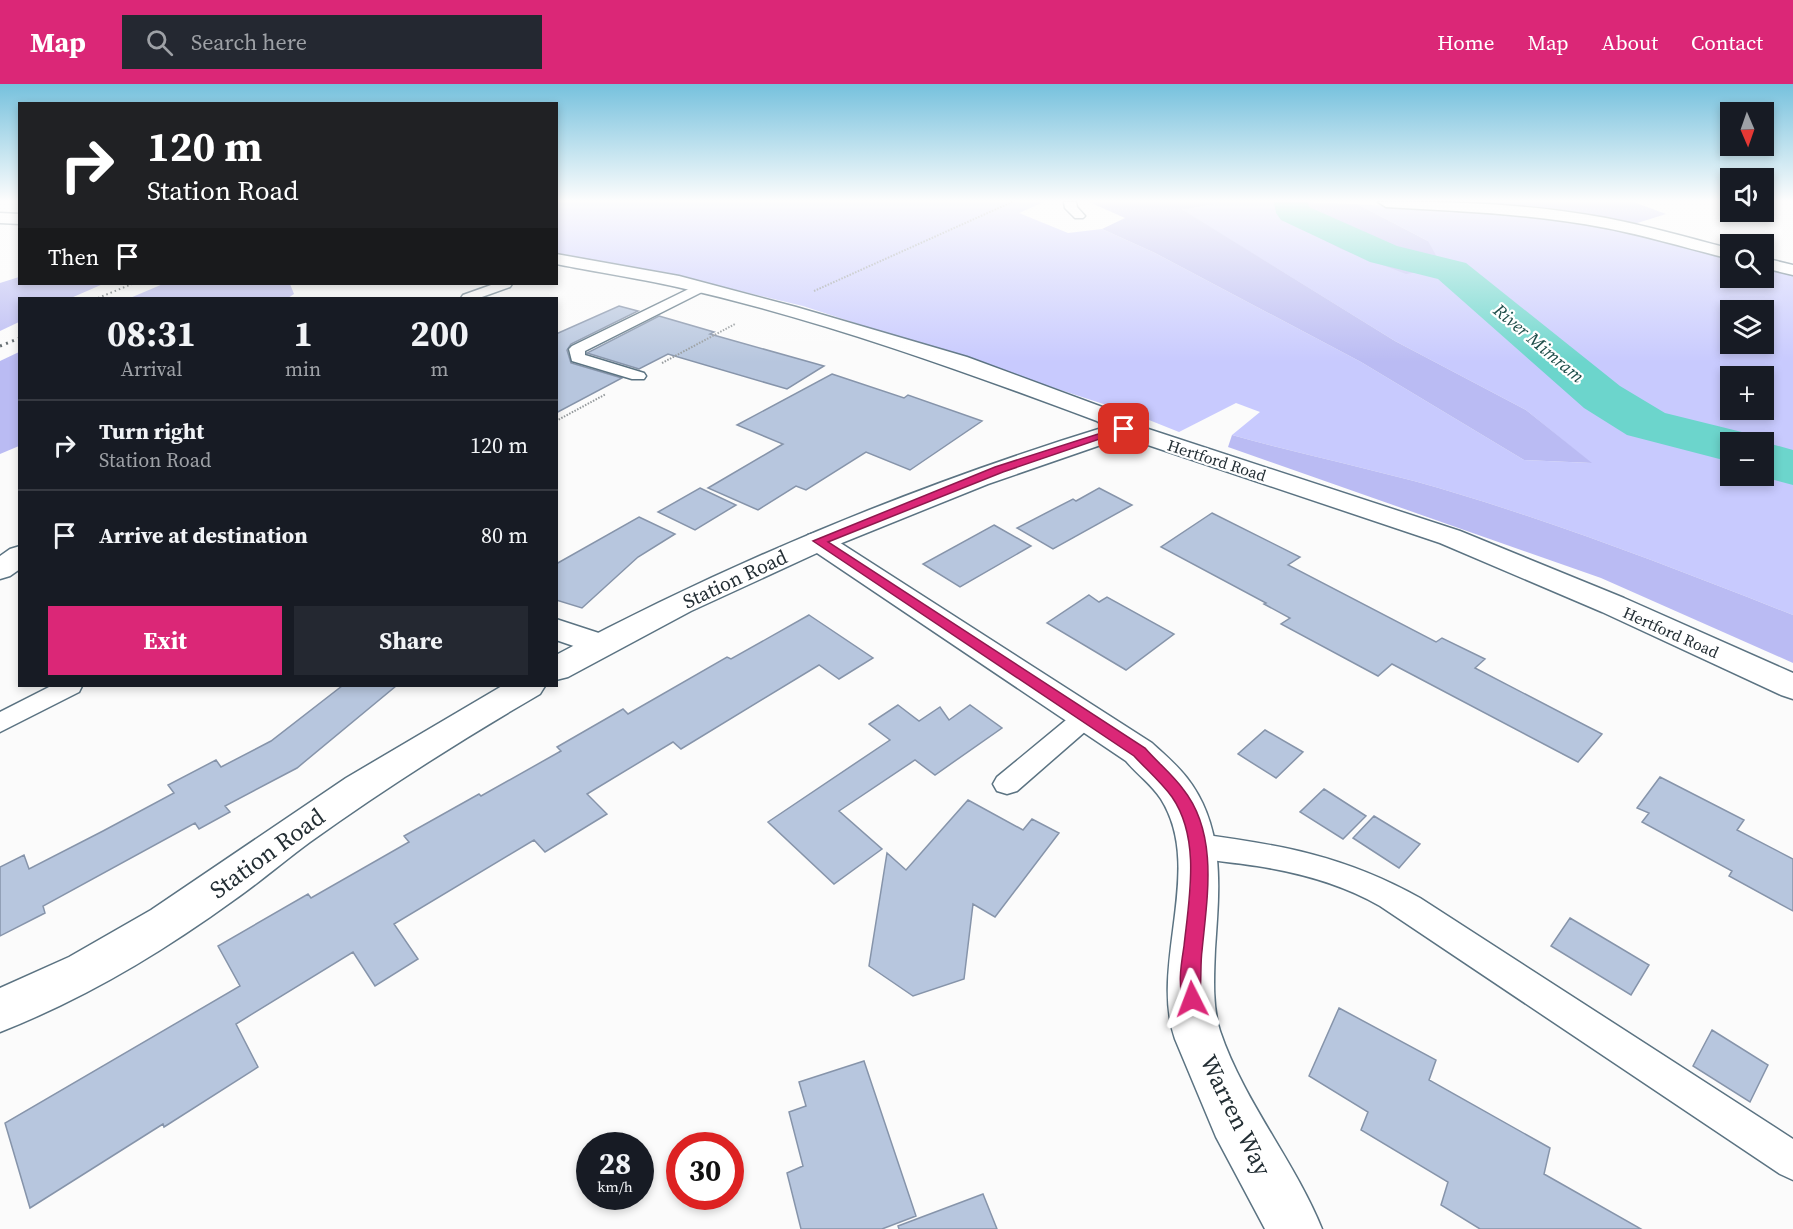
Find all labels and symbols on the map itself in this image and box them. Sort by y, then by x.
north arrow [1720,102,1774,156]
water label: River Mimram [1488,297,1590,389]
pin [1098,403,1149,454]
street label: Hertford Road [1165,434,1269,486]
street label: Station Road [678,542,792,615]
street label: Hertford Road [1620,601,1722,663]
street label: Station Road [203,800,332,906]
position arrow [1160,967,1224,1031]
street label: Warren Way [1192,1049,1280,1182]
speed limit sign: 30 [666,1132,744,1210]

